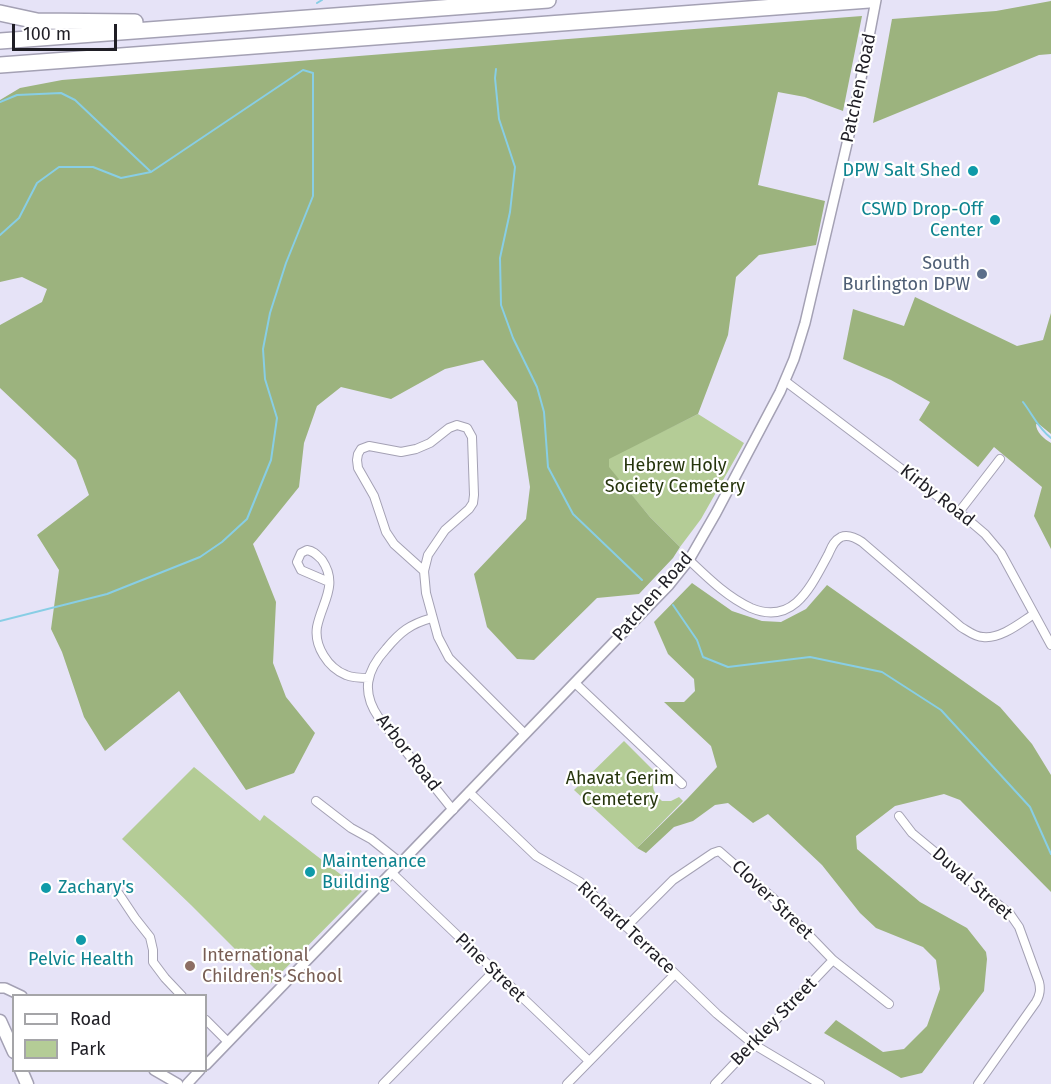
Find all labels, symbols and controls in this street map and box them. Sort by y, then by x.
scale bar [15,12,120,50]
text: 100 m [23,23,71,45]
street label: Patchen Road [837,31,881,145]
place label: DPW Salt Shed [843,160,961,182]
marker: DPW Salt Shed [966,164,980,178]
place label: CSWD Drop-Off Center [861,199,983,242]
marker: CSWD Drop-Off Center [988,213,1002,227]
place label: South Burlington DPW [843,253,970,296]
marker: South Burlington DPW [975,267,989,281]
park label: Hebrew Holy Society Cemetery [605,455,745,498]
street label: Kirby Road [896,460,978,532]
street label: Patchen Road [608,548,698,646]
street label: Arbor Road [371,710,445,796]
park label: Ahavat Gerim Cemetery [566,768,674,810]
street label: Duval Street [928,843,1016,925]
place label: Maintenance Building [322,851,426,894]
street label: Clover Street [727,856,817,944]
marker: Maintenance Building [303,865,317,879]
place label: Zachary's [58,877,134,899]
street label: Richard Terrace [573,877,679,979]
marker: Zachary's [39,881,53,895]
street label: Pine Street [450,929,530,1007]
marker: Pelvic Health [74,933,88,947]
place label: International Children's School [202,945,342,988]
place label: Pelvic Health [28,949,134,971]
marker: International Children's School [183,959,197,973]
street label: Berkley Street [727,973,821,1071]
legend [12,994,207,1072]
text: Road [70,1008,112,1030]
text: Park [70,1038,105,1060]

